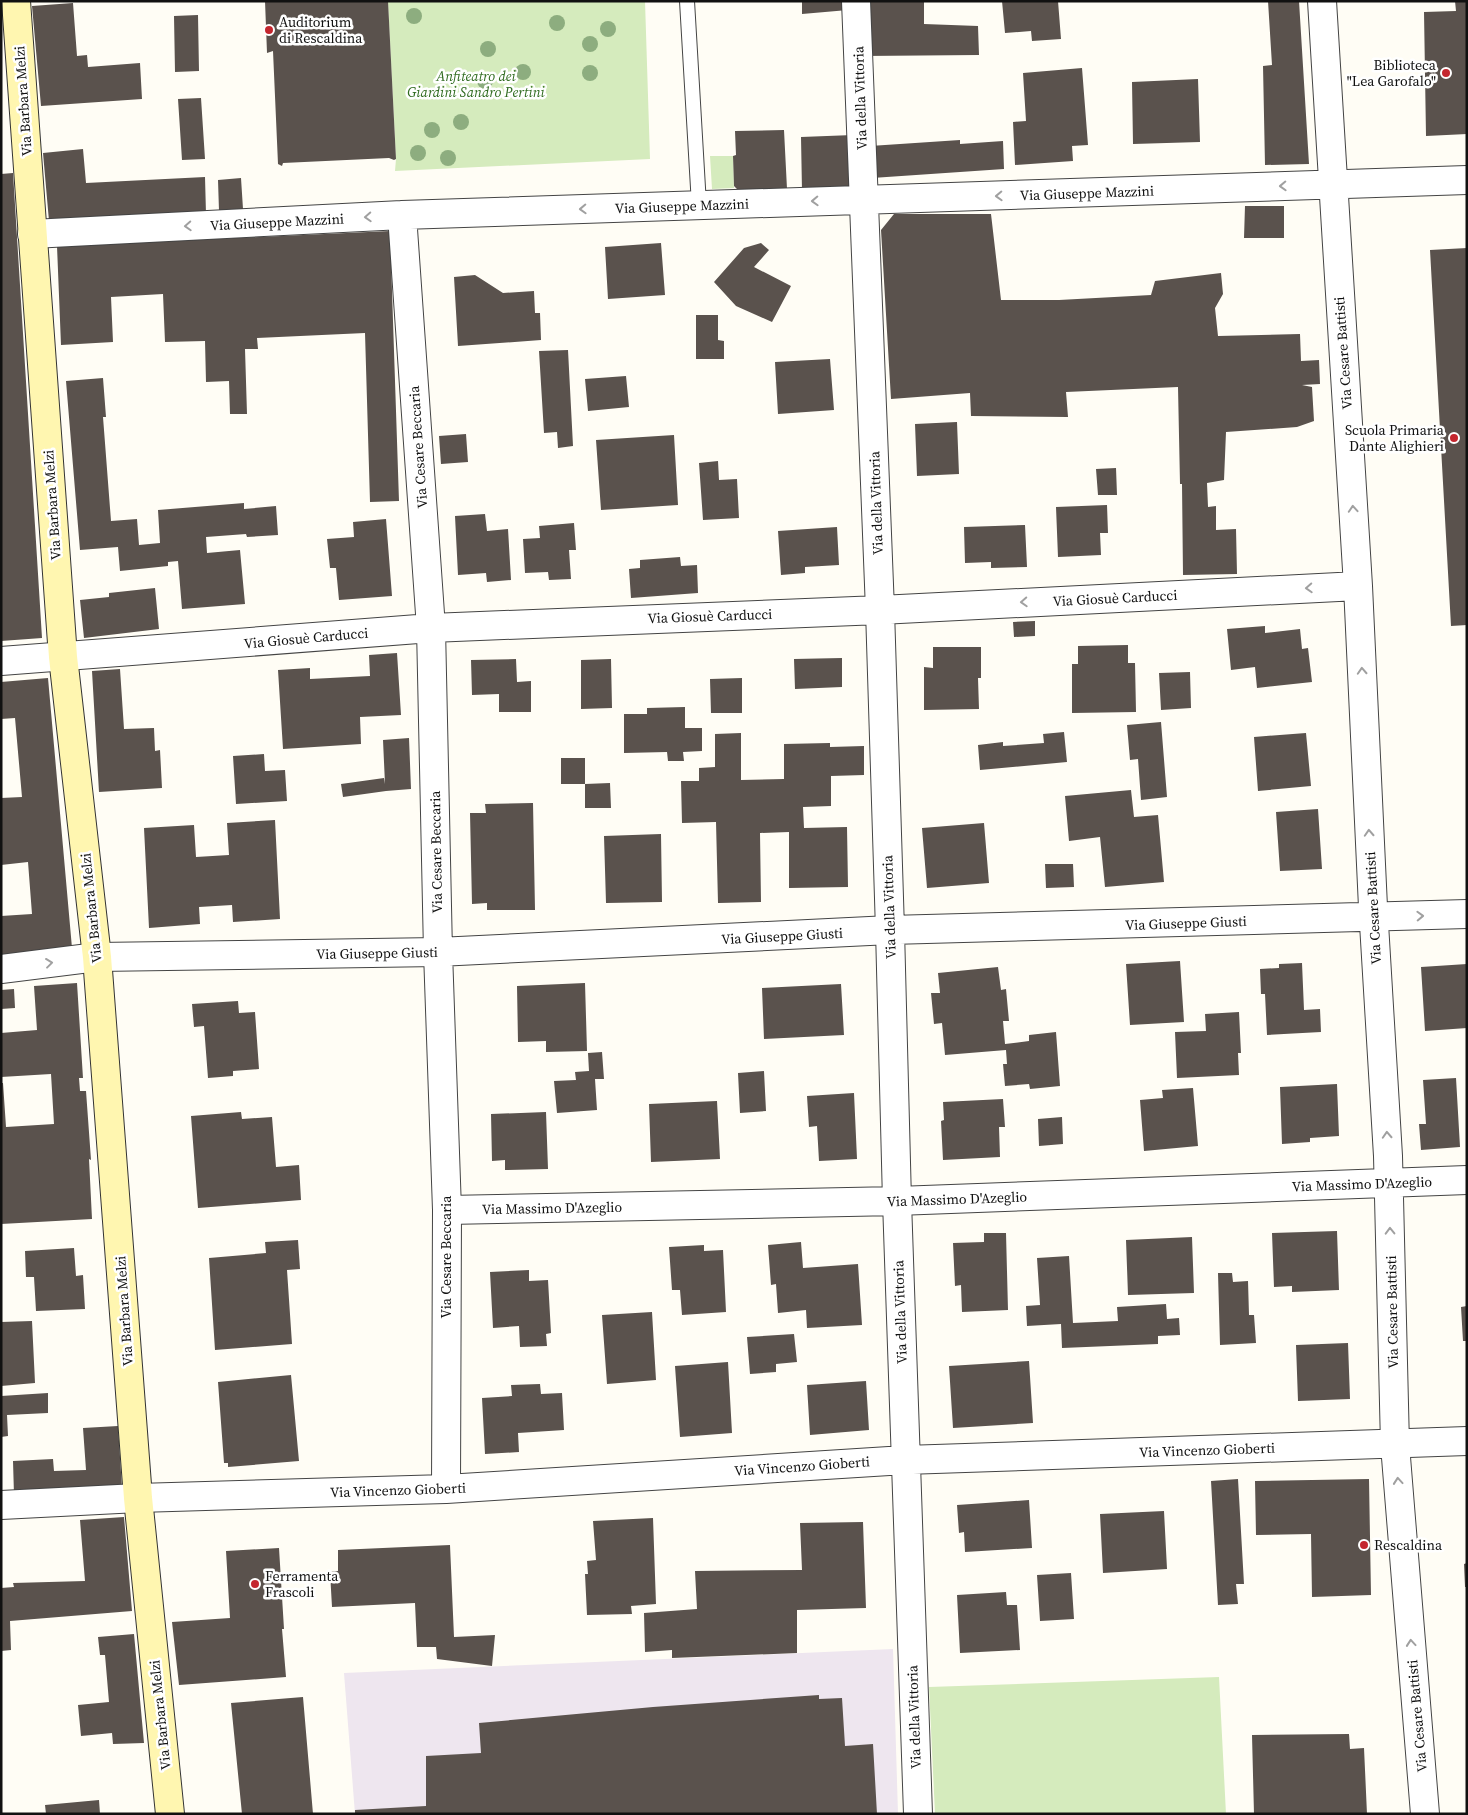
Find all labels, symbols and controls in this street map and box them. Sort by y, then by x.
place label: Auditorium di Rescaldina [279,12,363,48]
marker: Auditorium di Rescaldina [263,24,275,36]
street label: Via Barbara Melzi [9,45,37,157]
street label: Via della Vittoria [848,45,872,150]
place label: Biblioteca "Lea Garofalo" [1347,55,1437,91]
park label: Anfiteatro dei Giardini Sandro Pertini [407,66,546,102]
marker: Biblioteca "Lea Garofalo" [1440,67,1452,79]
street label: Via Giuseppe Mazzini [1020,181,1154,205]
one-way arrow [1279,181,1287,192]
one-way arrow [994,190,1002,201]
street label: Via Giuseppe Mazzini [615,194,749,218]
one-way arrow [811,196,819,207]
one-way arrow [578,204,586,215]
street label: Via Giuseppe Mazzini [209,209,345,235]
one-way arrow [363,212,371,222]
one-way arrow [184,221,192,232]
street label: Via Cesare Battisti [1329,296,1357,410]
street label: Via Cesare Beccaria [404,384,432,509]
place label: Scuola Primaria Dante Alighieri [1345,420,1445,456]
marker: Scuola Primaria Dante Alighieri [1448,432,1460,444]
street label: Via Barbara Melzi [38,449,66,561]
street label: Via della Vittoria [864,450,888,555]
one-way arrow [1347,504,1358,512]
one-way arrow [1305,583,1313,594]
street label: Via Giosuè Carducci [1052,585,1178,611]
one-way arrow [1020,597,1028,608]
street label: Via Giosuè Carducci [647,604,773,628]
street label: Via Giosuè Carducci [243,623,369,653]
one-way arrow [1356,667,1367,675]
street label: Via Cesare Beccaria [425,790,447,914]
one-way arrow [1364,829,1375,837]
street label: Via Cesare Battisti [1360,851,1386,965]
street label: Via Barbara Melzi [75,852,107,964]
street label: Via della Vittoria [877,854,901,959]
one-way arrow [1416,910,1424,921]
street label: Via Giuseppe Giusti [1125,911,1247,935]
street label: Via Giuseppe Giusti [721,923,843,949]
street label: Via Giuseppe Giusti [316,942,438,964]
one-way arrow [45,958,53,969]
one-way arrow [1381,1131,1392,1139]
street label: Via Massimo D'Azeglio [1292,1172,1433,1196]
street label: Via Massimo D'Azeglio [887,1187,1028,1211]
street label: Via Cesare Beccaria [436,1195,456,1318]
street label: Via Massimo D'Azeglio [482,1197,623,1219]
one-way arrow [1385,1227,1396,1235]
street label: Via Barbara Melzi [110,1255,138,1367]
street label: Via Cesare Battisti [1381,1255,1403,1369]
street label: Via della Vittoria [888,1259,912,1364]
street label: Via Vincenzo Gioberti [1139,1438,1275,1462]
street label: Via Vincenzo Gioberti [733,1451,871,1481]
one-way arrow [1393,1477,1404,1485]
street label: Via Vincenzo Gioberti [330,1478,466,1502]
place label: Rescaldina [1374,1535,1443,1555]
marker: Rescaldina [1358,1539,1370,1551]
place label: Ferramenta Frascoli [265,1566,339,1602]
marker: Ferramenta Frascoli [249,1578,261,1590]
one-way arrow [1406,1639,1417,1647]
street label: Via Barbara Melzi [144,1659,176,1771]
street label: Via Cesare Battisti [1402,1659,1432,1773]
street label: Via della Vittoria [902,1664,926,1769]

